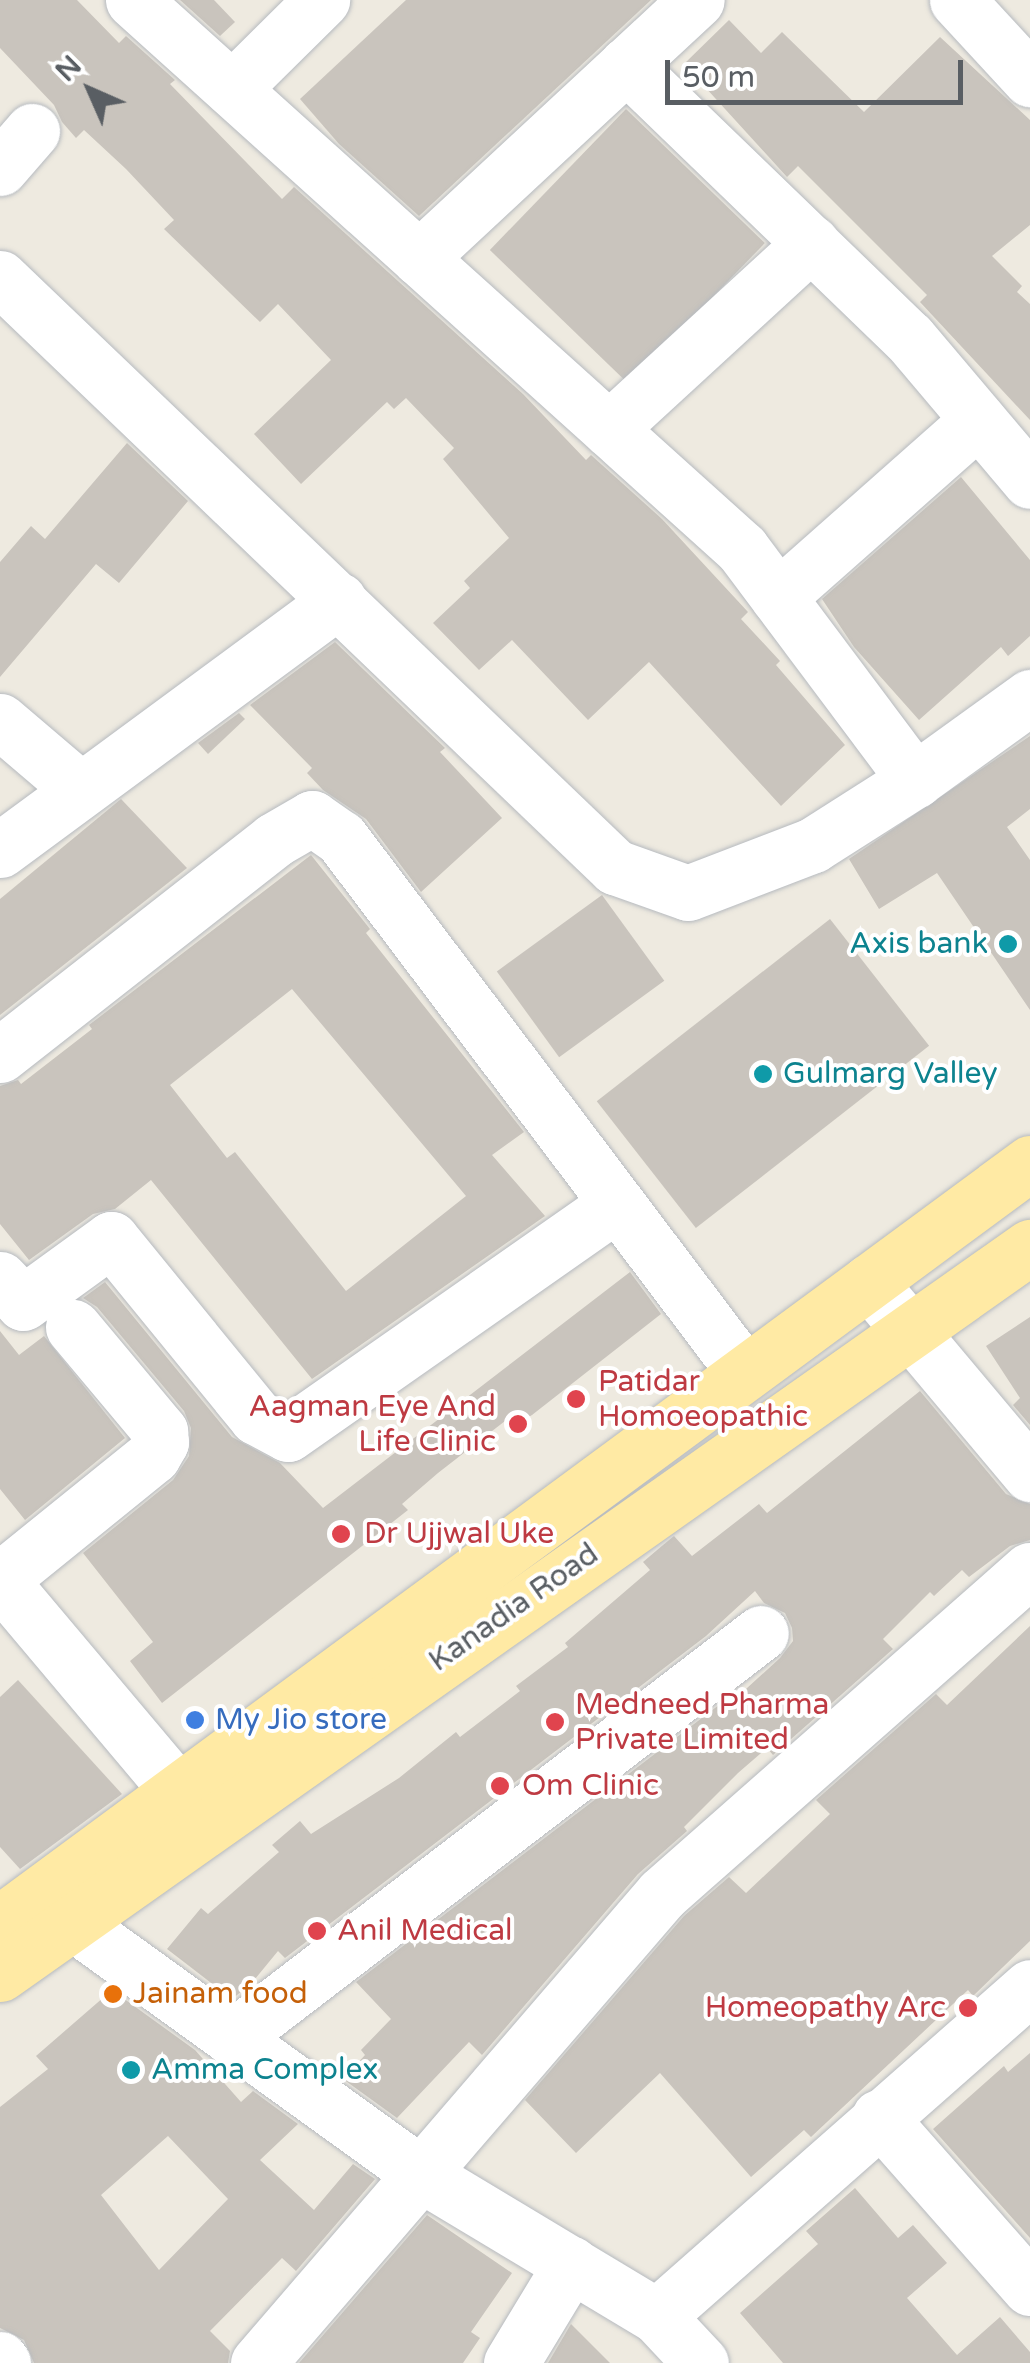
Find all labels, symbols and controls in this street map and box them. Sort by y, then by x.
north arrow [40,40,140,140]
scale bar [670,40,968,102]
text: N [49,49,89,89]
text: 50 m [682,59,755,96]
place label: Axis bank [849,926,988,962]
marker: Axis bank [997,933,1019,955]
place label: Gulmarg Valley [783,1056,998,1092]
marker: Gulmarg Valley [752,1063,774,1085]
place label: Patidar Homoeopathic [598,1364,808,1434]
marker: Patidar Homoeopathic [563,1386,589,1412]
place label: Aagman Eye And Life Clinic [249,1389,496,1460]
marker: Aagman Eye And Life Clinic [505,1411,531,1437]
place label: Dr Ujjwal Uke [364,1516,554,1552]
marker: Dr Ujjwal Uke [328,1521,354,1547]
street label: Kanadia Road [422,1536,606,1680]
place label: Medneed Pharma Private Limited [575,1687,829,1758]
place label: My Jio store [215,1702,387,1738]
marker: My Jio store [184,1709,206,1731]
marker: Medneed Pharma Private Limited [544,1711,566,1733]
place label: Om Clinic [522,1768,659,1804]
marker: Om Clinic [487,1773,513,1799]
place label: Anil Medical [337,1913,512,1949]
marker: Anil Medical [306,1920,328,1942]
place label: Jainam food [133,1976,308,2012]
marker: Jainam food [102,1983,124,2005]
place label: Homeopathy Arc [705,1990,946,2026]
marker: Homeopathy Arc [955,1995,981,2021]
place label: Amma Complex [151,2052,379,2088]
marker: Amma Complex [120,2059,142,2081]

